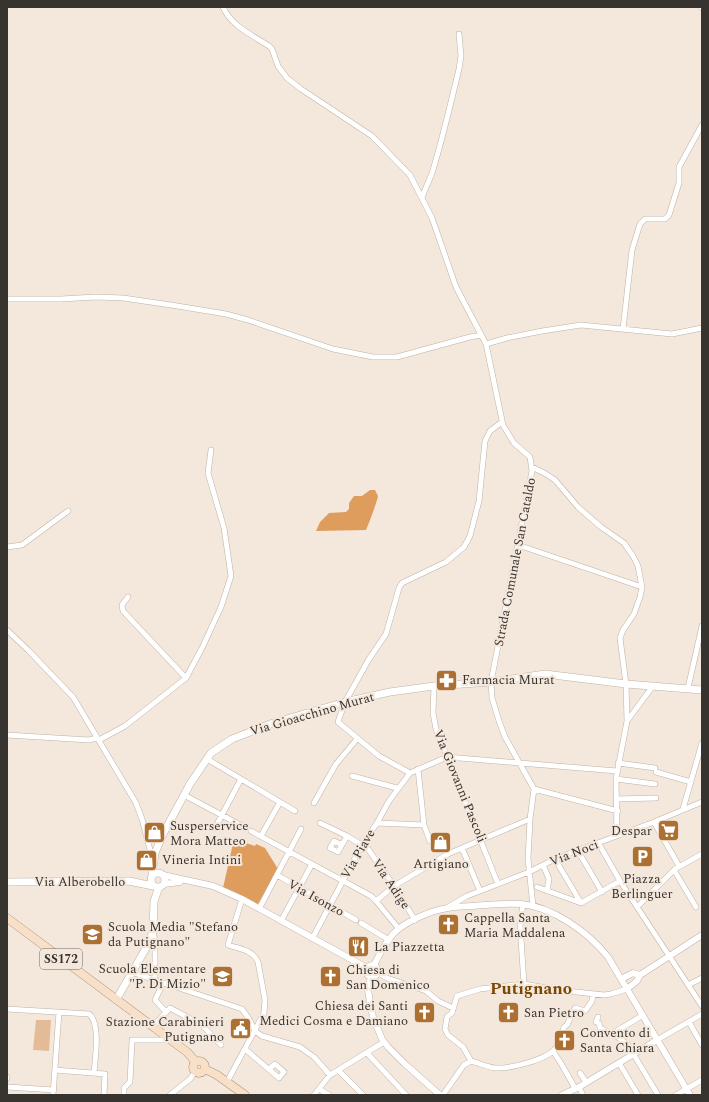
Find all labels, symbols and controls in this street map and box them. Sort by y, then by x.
street label: Strada Comunale San Cataldo [489,476,541,648]
pharmacy icon: Farmacia Murat [433,667,459,693]
place label: Farmacia Murat [462,670,555,690]
street label: Via Gioacchino Murat [247,687,377,741]
street label: Via Giovanni Pascoli [428,726,492,846]
place label: Susperservice Mora Matteo [170,816,249,851]
supermarket icon: Despar [655,818,681,844]
shop icon: Susperservice Mora Matteo [141,820,167,846]
place label: Despar [611,821,652,841]
street label: Via Piave [336,825,380,883]
shop icon: Artigiano [428,829,454,855]
street label: Via Noci [547,835,601,871]
parking icon: Piazza Berlinguer [629,844,655,870]
shop icon: Vineria Intini [134,847,160,873]
place label: Vineria Intini [162,850,241,870]
place label: Artigiano [413,854,469,874]
street label: Via Adige [367,855,415,913]
place label: Piazza Berlinguer [611,869,673,904]
street label: Via Alberobello [35,872,125,892]
street label: Via Isonzo [284,874,348,922]
place label: Cappella Santa Maria Maddalena [464,908,566,943]
church icon: Cappella Santa Maria Maddalena [436,912,462,938]
place label: Scuola Media "Stefano da Putignano" [108,917,238,952]
school or university icon: Scuola Media "Stefano da Putignano" [80,921,106,947]
restaurant icon: La Piazzetta [346,934,372,960]
place label: La Piazzetta [374,937,445,957]
road number: SS172 [40,949,82,969]
place label: Scuola Elementare "P. Di Mizio" [99,959,206,994]
place label: Chiesa di San Domenico [346,960,430,995]
school or university icon: Scuola Elementare "P. Di Mizio" [209,963,235,989]
church icon: Chiesa di San Domenico [318,964,344,990]
district label: Putignano [490,976,572,1002]
place label: Chiesa dei Santi Medici Cosma e Damiano [259,996,408,1031]
church icon: Chiesa dei Santi Medici Cosma e Damiano [411,1000,437,1026]
church icon: San Pietro [496,1000,522,1026]
place label: San Pietro [524,1003,584,1023]
place label: Stazione Carabinieri Putignano [106,1012,224,1047]
public building icon: Stazione Carabinieri Putignano [227,1016,253,1042]
place label: Convento di Santa Chiara [580,1023,655,1058]
church icon: Convento di Santa Chiara [552,1027,578,1053]

